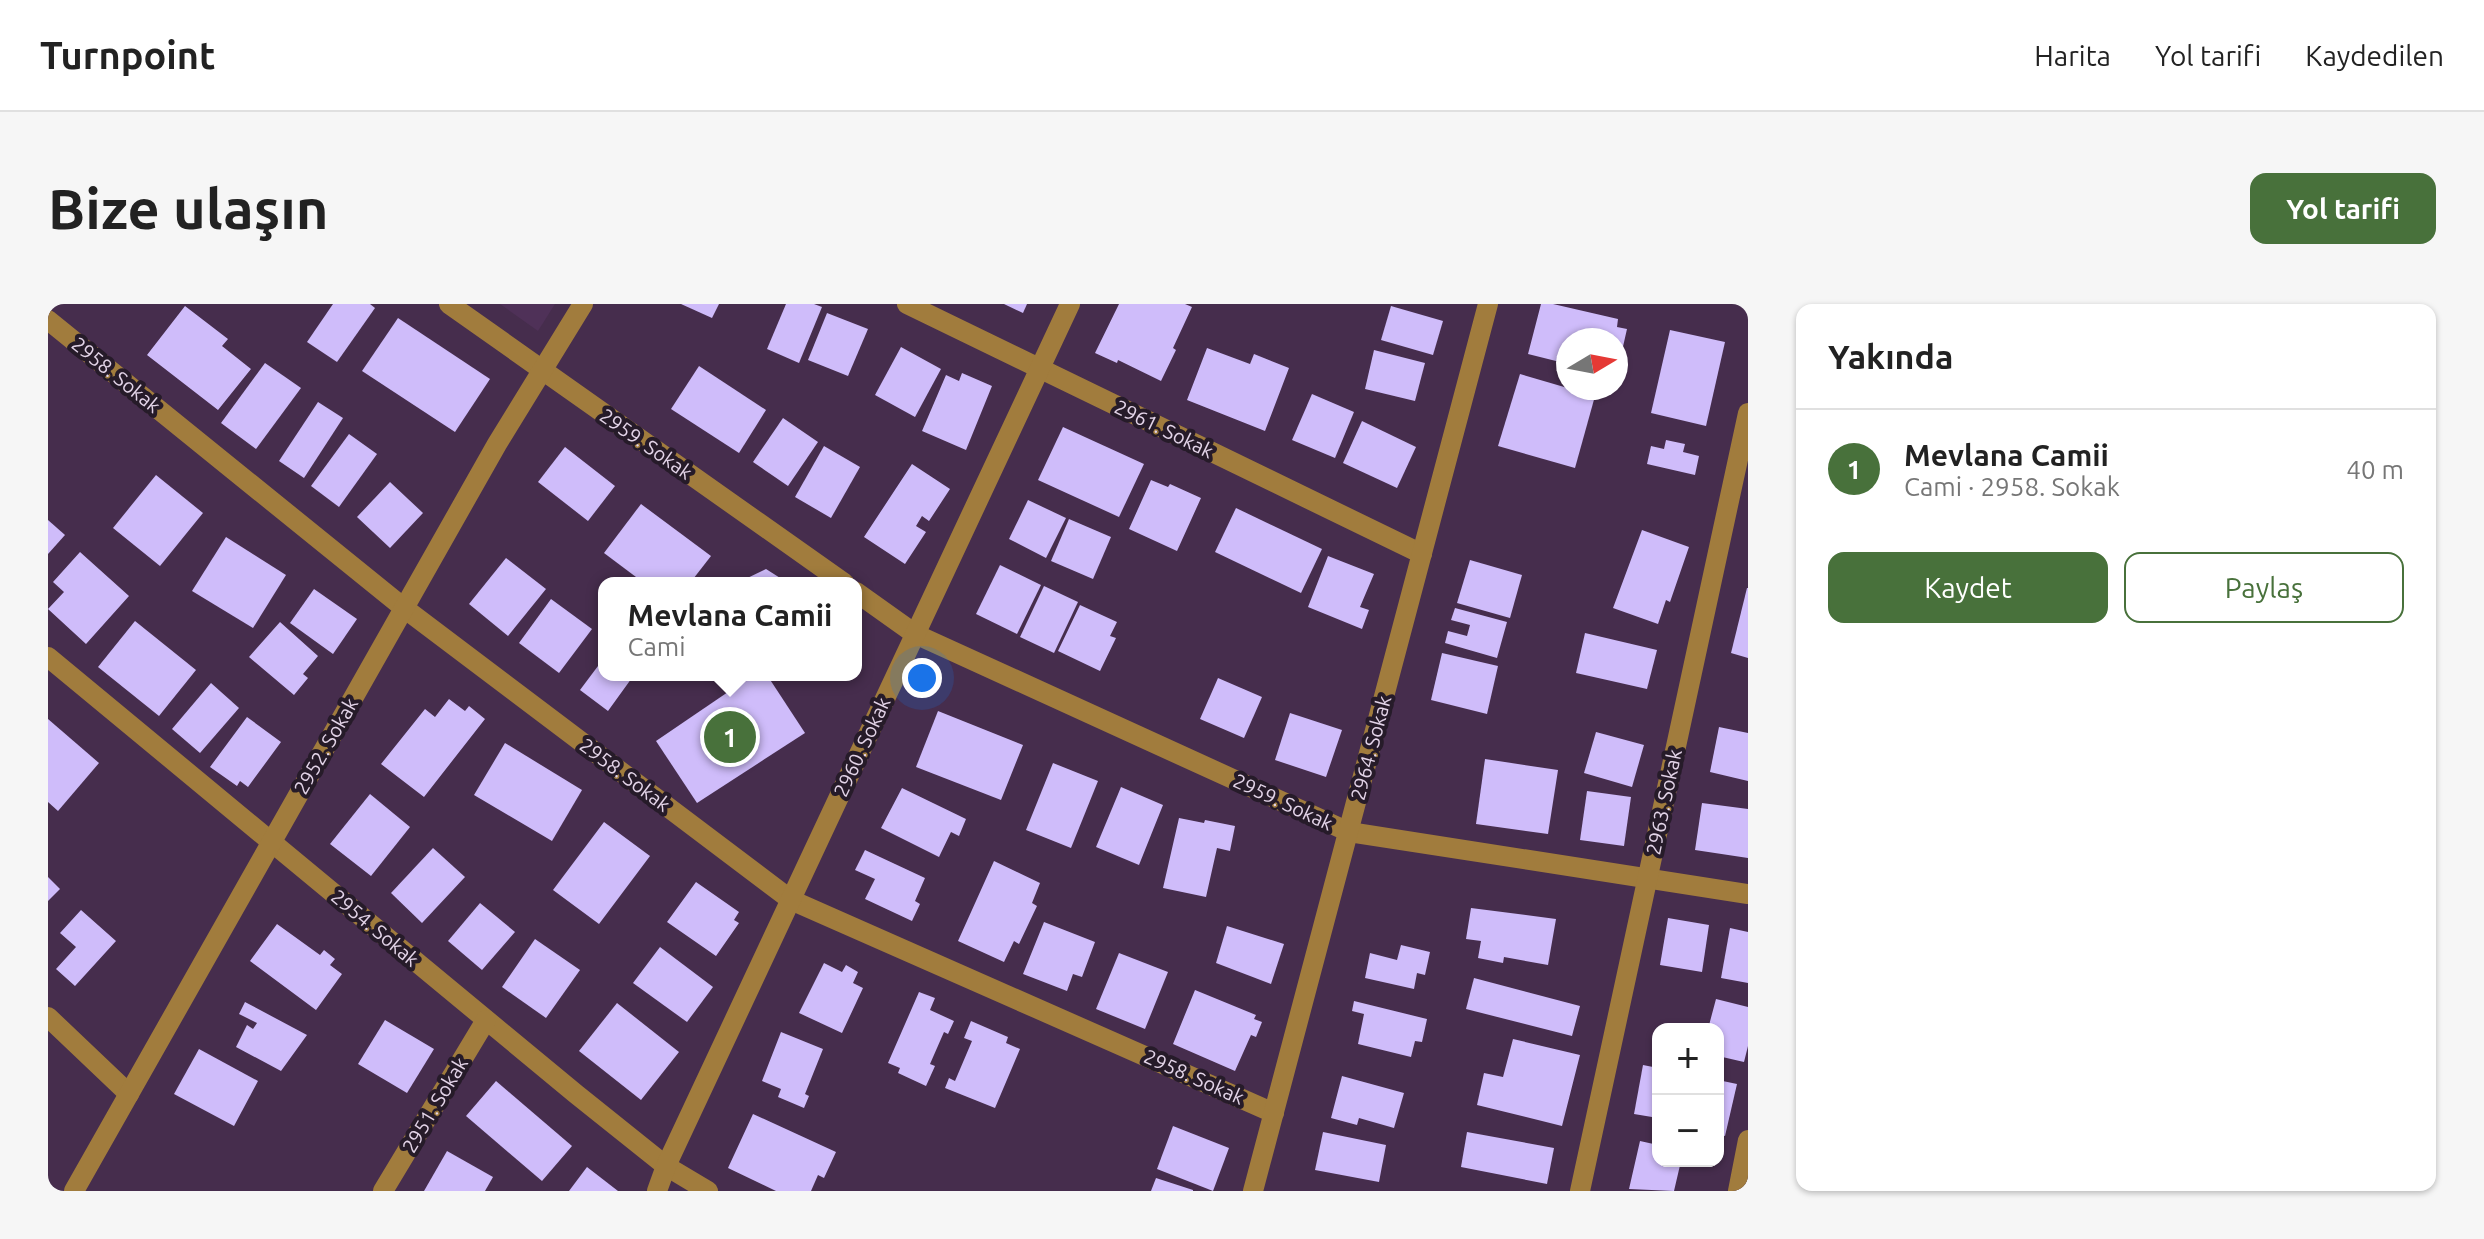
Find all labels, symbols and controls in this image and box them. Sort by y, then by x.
text: Turnpoint [40,34,215,76]
text: Harita [2034,40,2111,71]
text: Yol tarifi [2155,40,2261,71]
text: Kaydedilen [2305,40,2444,71]
button: Yol tarifi [2250,173,2436,244]
text: Bize ulaşın [48,177,328,240]
north arrow [1556,328,1628,400]
street label: 2958. Sokak [67,332,165,417]
text: Yakında [1828,337,1953,375]
street label: 2961. Sokak [1111,395,1217,462]
street label: 2959. Sokak [596,403,697,484]
text: Mevlana Camii [1904,438,2109,472]
text: 1 [1847,455,1861,484]
text: 40 m [2346,455,2404,484]
text: Cami · 2958. Sokak [1904,472,2120,501]
button: Kaydet [1828,552,2108,623]
button: Paylaş [2124,552,2404,623]
popup [598,577,862,681]
text: Mevlana Camii [628,598,832,632]
text: Cami [628,632,686,661]
your location [902,658,942,698]
street label: 2960. Sokak [828,693,895,800]
street label: 2964. Sokak [1346,693,1396,803]
street label: 2952. Sokak [289,694,362,798]
pin: 1 [704,707,756,767]
street label: 2958. Sokak [576,733,675,816]
street label: 2963. Sokak [1641,747,1686,857]
street label: 2959. Sokak [1230,768,1337,835]
street label: 2954. Sokak [327,884,424,971]
map controls [1652,1023,1724,1167]
button: + [1652,1023,1724,1095]
street label: 2958. Sokak [1141,1044,1248,1109]
street label: 2951. Sokak [397,1053,472,1157]
button: − [1652,1095,1724,1167]

